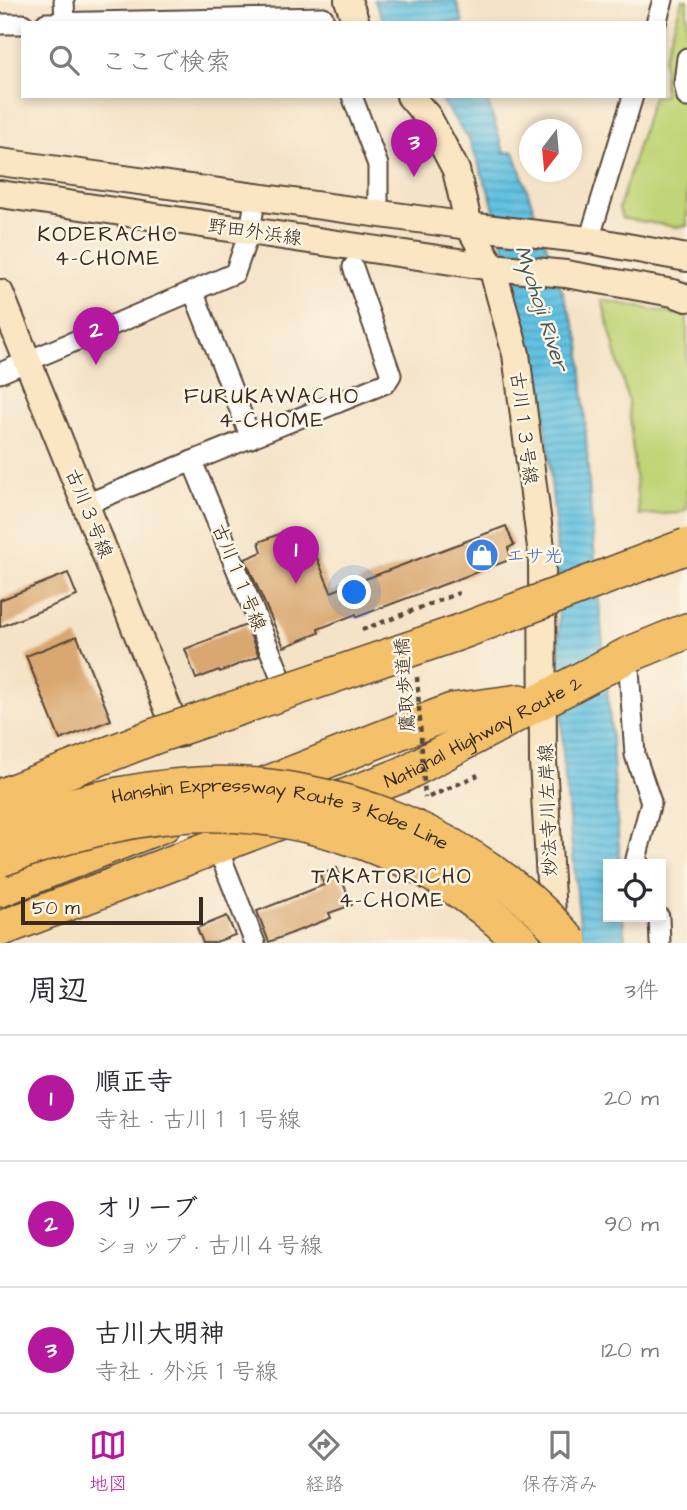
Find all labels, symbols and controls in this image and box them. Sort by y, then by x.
search box [21,21,666,98]
icon: search [45,41,83,79]
text: ここで検索 [101,44,231,80]
pin: 3 [391,119,437,177]
north arrow [519,119,582,182]
street label: 野田外浜線 [206,213,304,252]
district label: KODERACHO 4-CHOME [38,220,178,273]
water label: Myohoji River [507,242,576,377]
pin: 2 [73,307,119,365]
street label: 古川１３号線 [503,370,544,486]
district label: FURUKAWACHO 4-CHOME [184,382,360,435]
street label: 古川３号線 [58,464,119,563]
street label: 古川１１号線 [205,520,272,635]
pin: 1 [273,526,319,584]
shop icon: エサ光 [463,536,501,574]
place label: エサ光 [506,543,563,570]
your location [337,575,371,609]
street label: 鷹取歩道橋 [389,637,422,733]
street label: National Highway Route 2 [381,670,587,796]
street label: 妙法寺川左岸線 [533,743,564,877]
street label: Hanshin Expressway Route 3 Kobe Line [109,772,453,857]
map controls [603,859,666,922]
button: locate [603,859,666,922]
district label: TAKATORICHO 4-CHOME [311,862,473,915]
scale bar [21,894,203,926]
text: 50 m [32,895,80,922]
text: 周辺 [28,970,88,1012]
text: 3件 [624,975,659,1007]
text: 順正寺 [95,1064,173,1100]
text: 1 [50,1082,52,1114]
text: 20 m [604,1082,659,1114]
text: 寺社 · 古川１１号線 [95,1104,301,1136]
text: オリーブ [95,1190,198,1226]
text: 2 [44,1208,58,1240]
text: 90 m [604,1208,659,1240]
text: ショップ · 古川４号線 [95,1230,323,1262]
text: 古川大明神 [95,1316,225,1352]
text: 3 [45,1334,57,1366]
text: 120 m [601,1334,659,1366]
text: 寺社 · 外浜１号線 [95,1356,278,1388]
tab: 地図 [89,1426,127,1498]
tab: 経路 [305,1426,344,1498]
tab: 保存済み [522,1426,598,1498]

